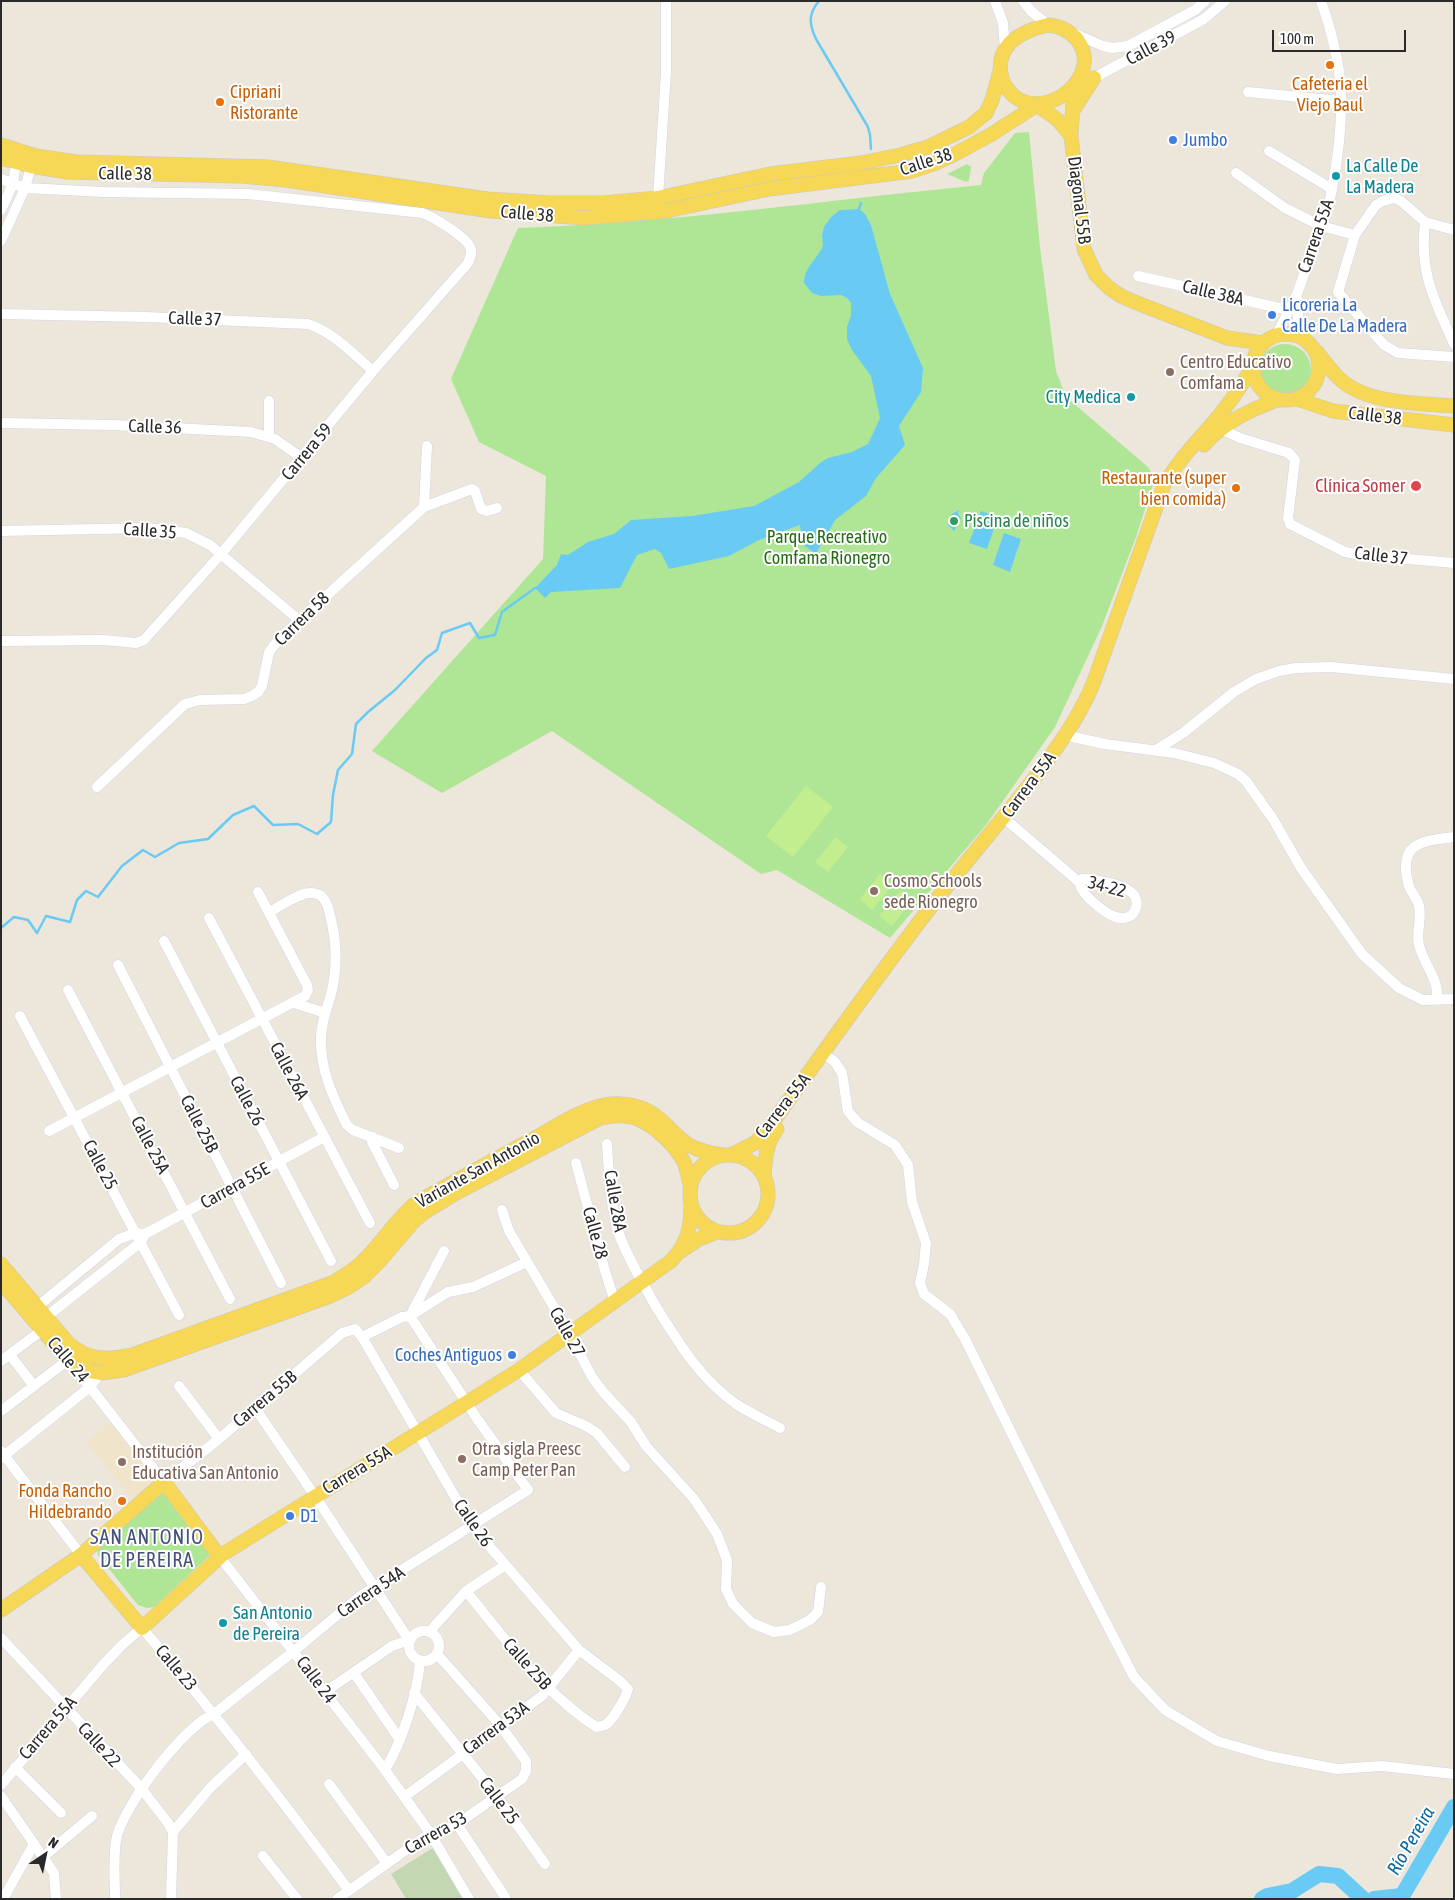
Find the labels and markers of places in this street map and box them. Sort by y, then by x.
marker: Cafeteria el Viejo Baul [1324,59,1336,71]
place label: Cafeteria el Viejo Baul [1292,73,1368,116]
place label: Cipriani Ristorante [230,81,298,124]
marker: Cipriani Ristorante [214,96,226,108]
place label: Jumbo [1183,129,1227,151]
marker: Jumbo [1167,134,1179,146]
place label: La Calle De La Madera [1346,155,1419,198]
marker: La Calle De La Madera [1330,170,1342,182]
place label: Licoreria La Calle De La Madera [1282,294,1407,336]
marker: Licoreria La Calle De La Madera [1266,309,1278,321]
place label: Centro Educativo Comfama [1180,351,1291,394]
marker: Centro Educativo Comfama [1164,366,1176,378]
place label: City Medica [1046,386,1121,408]
marker: City Medica [1125,391,1137,403]
place label: Restaurante (super bien comida) [1101,467,1226,509]
place label: Clínica Somer [1315,475,1405,497]
marker: Clínica Somer [1409,479,1423,493]
marker: Restaurante (super bien comida) [1230,482,1242,494]
place label: Piscina de niños [964,510,1069,532]
marker: Piscina de niños [948,515,960,527]
place label: Cosmo Schools sede Rionegro [884,870,982,912]
marker: Cosmo Schools sede Rionegro [868,885,880,897]
place label: Coches Antiguos [395,1344,502,1366]
marker: Coches Antiguos [506,1349,518,1361]
place label: Otra sigla Preesc Camp Peter Pan [472,1438,581,1480]
place label: Institución Educativa San Antonio [132,1441,279,1484]
marker: Otra sigla Preesc Camp Peter Pan [456,1453,468,1465]
marker: Institución Educativa San Antonio [116,1456,128,1468]
place label: Fonda Rancho Hildebrando [19,1480,112,1522]
marker: Fonda Rancho Hildebrando [116,1495,128,1507]
place label: D1 [300,1505,319,1527]
marker: D1 [284,1510,296,1522]
place label: San Antonio de Pereira [233,1602,312,1645]
marker: San Antonio de Pereira [217,1617,229,1629]

